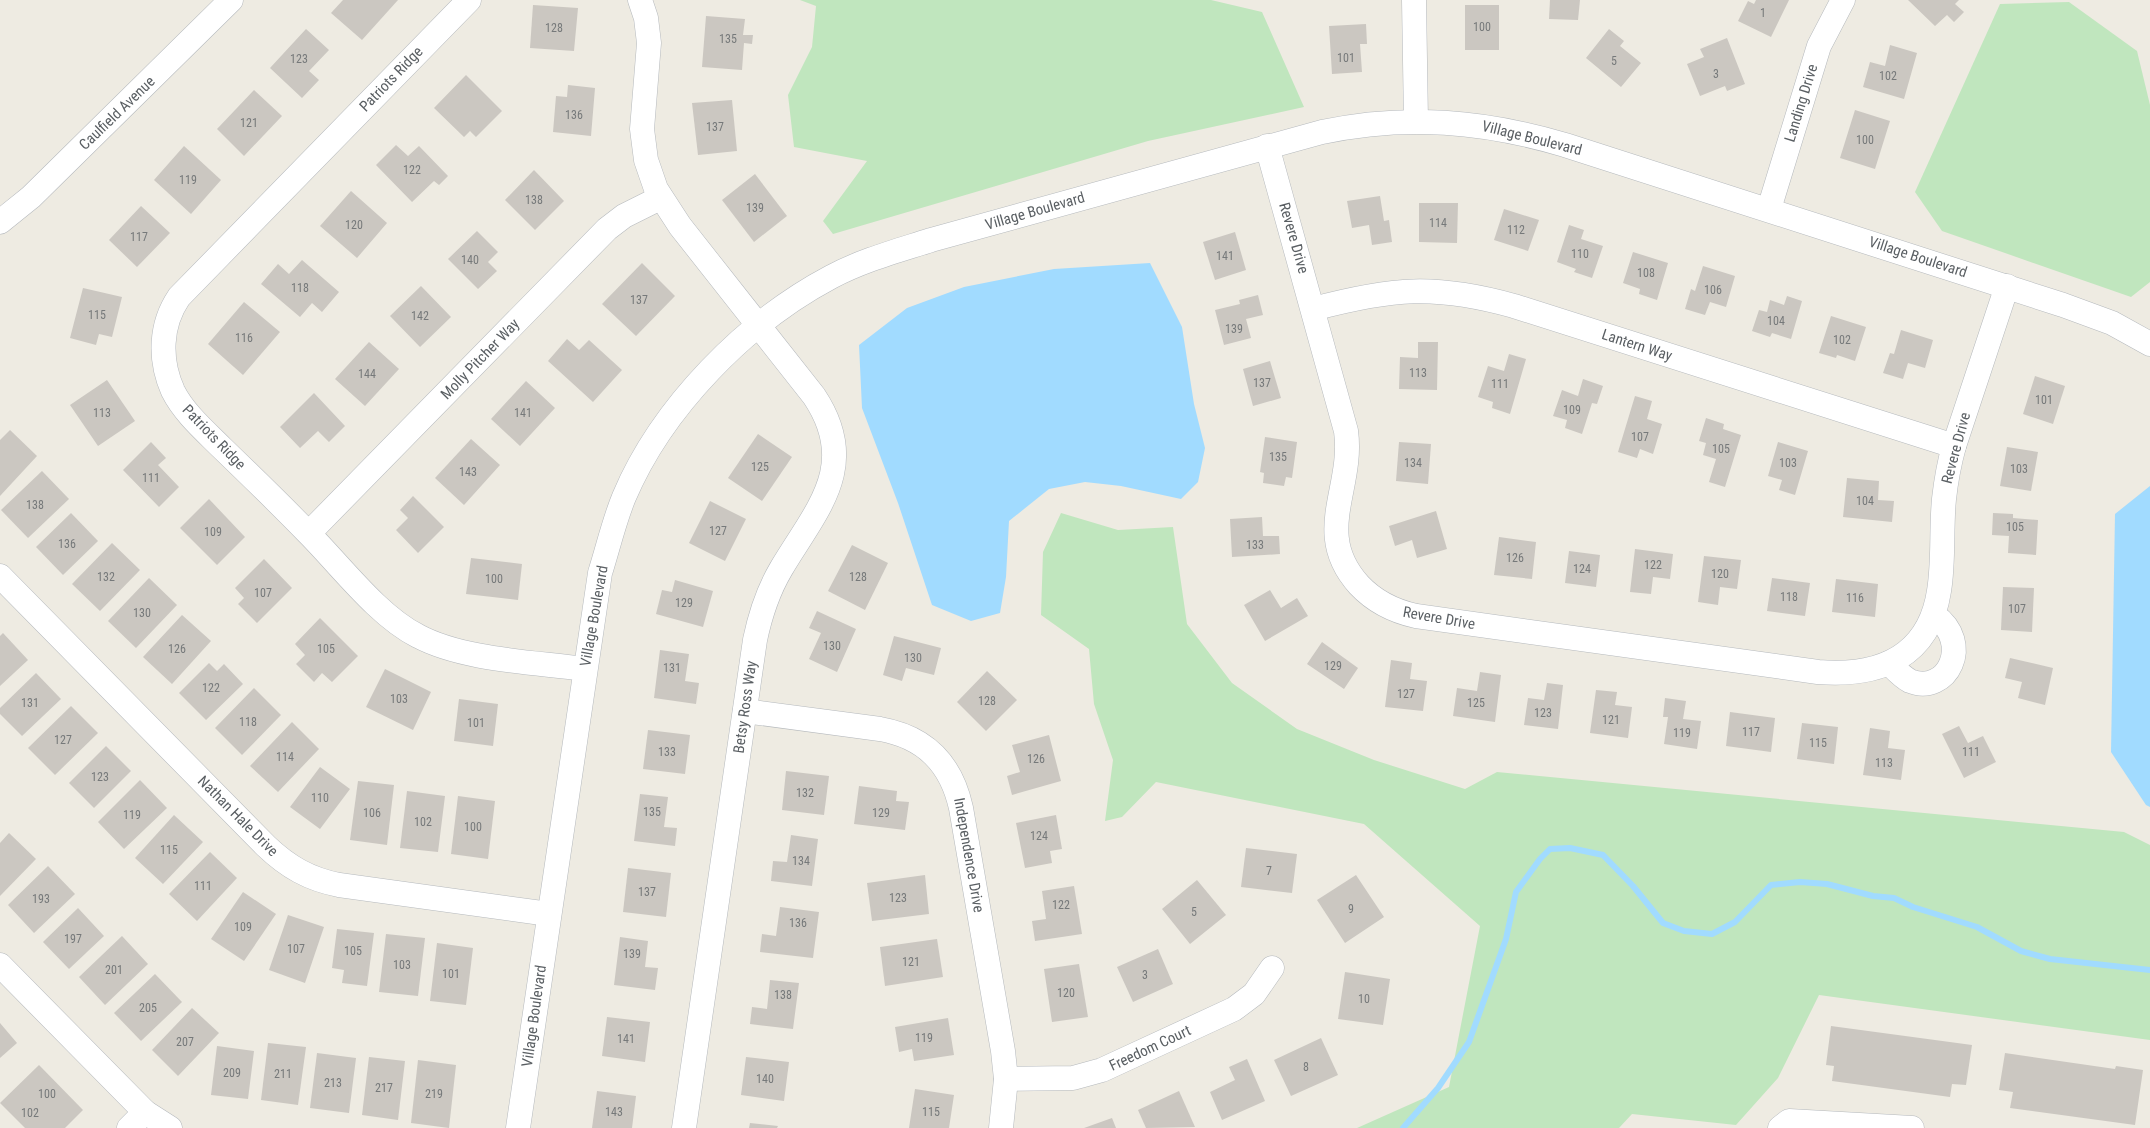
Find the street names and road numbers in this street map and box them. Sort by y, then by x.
street label: Patriots Ridge [356,43,426,115]
street label: Landing Drive [1781,62,1821,144]
street label: Caulfield Avenue [75,72,159,154]
street label: Village Boulevard [1480,117,1584,159]
street label: Village Boulevard [983,188,1087,234]
street label: Revere Drive [1275,200,1313,276]
street label: Village Boulevard [1866,233,1970,281]
street label: Molly Pitcher Way [437,315,523,403]
street label: Lantern Way [1600,325,1674,365]
street label: Patriots Ridge [179,401,249,473]
street label: Revere Drive [1938,410,1974,486]
street label: Village Boulevard [576,564,612,668]
street label: Revere Drive [1401,603,1477,633]
street label: Betsy Ross Way [730,660,760,754]
street label: Nathan Hale Drive [194,772,282,860]
street label: Independence Drive [950,796,988,914]
street label: Village Boulevard [518,964,550,1068]
street label: Freedom Court [1106,1021,1194,1075]

